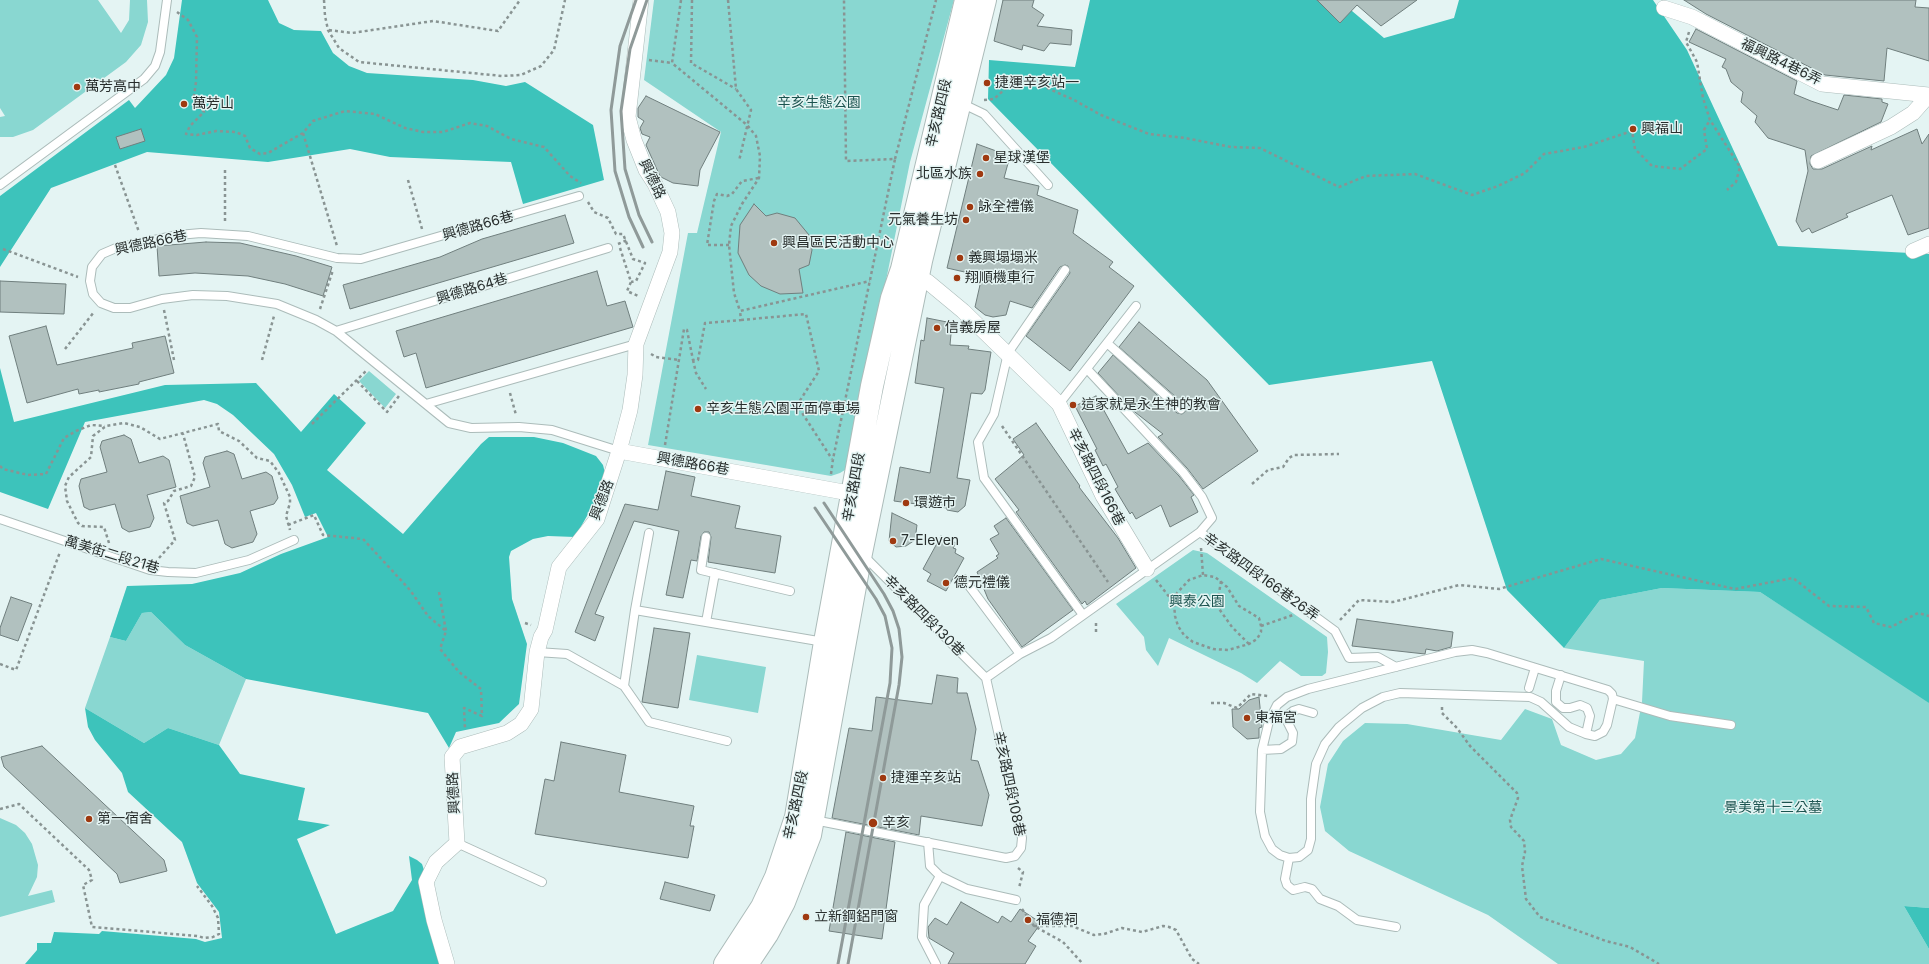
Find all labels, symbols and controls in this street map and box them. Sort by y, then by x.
street label: 福興路4巷6弄 [1738,35,1824,89]
place label: 捷運辛亥站一 [995,75,1079,91]
street label: 辛亥路四段 [923,77,955,149]
marker: 捷運辛亥站一 [982,78,992,88]
place label: 萬芳高中 [85,79,141,95]
marker: 萬芳高中 [72,82,82,92]
park label: 辛亥生態公園 [777,95,861,111]
place label: 萬芳山 [192,96,234,112]
marker: 萬芳山 [179,99,189,109]
place label: 興福山 [1641,121,1683,137]
marker: 興福山 [1628,124,1638,134]
place label: 星球漢堡 [994,150,1050,166]
marker: 星球漢堡 [981,153,991,163]
street label: 興德路 [635,156,669,202]
place label: 北區水族 [916,166,972,182]
marker: 北區水族 [975,169,985,179]
place label: 詠全禮儀 [978,199,1034,215]
marker: 詠全禮儀 [965,202,975,212]
street label: 興德路66巷 [440,208,516,244]
place label: 元氣養生坊 [888,212,958,228]
marker: 元氣養生坊 [961,215,971,225]
street label: 興德路66巷 [113,227,189,259]
place label: 興昌區民活動中心 [782,235,894,251]
marker: 興昌區民活動中心 [769,238,779,248]
place label: 義興塌塌米 [968,250,1038,266]
marker: 義興塌塌米 [955,253,965,263]
street label: 興德路64巷 [434,270,510,308]
place label: 翔順機車行 [965,270,1035,286]
marker: 翔順機車行 [952,273,962,283]
place label: 信義房屋 [945,320,1001,336]
marker: 信義房屋 [932,323,942,333]
place label: 這家就是永生神的教會 [1081,397,1221,413]
marker: 這家就是永生神的教會 [1068,400,1078,410]
place label: 辛亥生態公園平面停車場 [706,401,860,417]
marker: 辛亥生態公園平面停車場 [693,404,703,414]
street label: 辛亥路四段166巷 [1064,425,1128,529]
street label: 興德路66巷 [655,449,731,479]
street label: 辛亥路四段 [840,451,868,523]
street label: 興德路 [587,477,617,523]
place label: 環遊市 [914,495,956,511]
marker: 環遊市 [901,498,911,508]
street label: 辛亥路四段166巷26弄 [1200,530,1322,624]
street label: 萬美街二段21巷 [63,533,161,577]
place label: 7-Eleven [901,533,959,549]
marker: 7-Eleven [888,536,898,546]
street label: 辛亥路四段130巷 [880,572,968,660]
place label: 德元禮儀 [954,575,1010,591]
marker: 德元禮儀 [941,578,951,588]
park label: 興泰公園 [1169,594,1225,610]
place label: 東福宮 [1255,710,1297,726]
marker: 東福宮 [1242,713,1252,723]
street label: 辛亥路四段108巷 [990,730,1028,838]
street label: 辛亥路四段 [781,769,811,841]
place label: 捷運辛亥站 [891,770,961,786]
street label: 興德路 [445,772,463,814]
marker: 捷運辛亥站 [878,773,888,783]
park label: 景美第十三公墓 [1724,800,1822,816]
place label: 第一宿舍 [97,811,153,827]
marker: 第一宿舍 [84,814,94,824]
place label: 辛亥 [882,815,910,831]
marker: 辛亥 [867,817,879,829]
place label: 立新鋼鋁門窗 [814,909,898,925]
marker: 立新鋼鋁門窗 [801,912,811,922]
place label: 福德祠 [1036,912,1078,928]
marker: 福德祠 [1023,915,1033,925]

